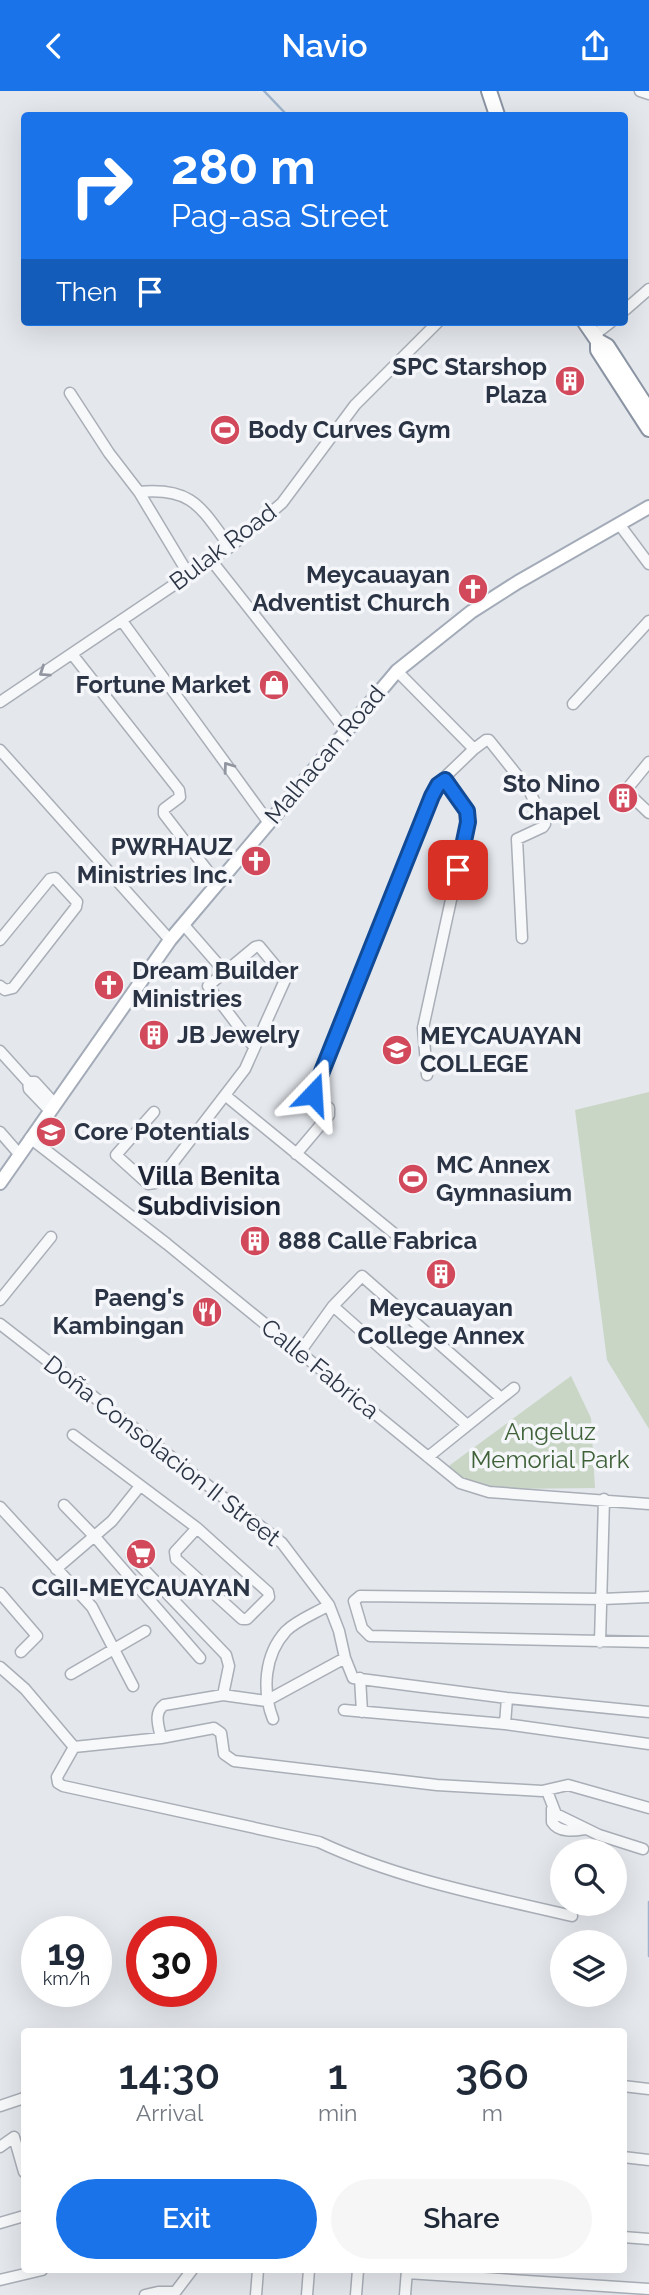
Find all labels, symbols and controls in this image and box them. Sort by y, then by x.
icon: back [35,27,73,65]
text: Navio [281,27,368,64]
icon: share [576,27,614,65]
text: 280 m [171,138,316,195]
icon: right [56,140,147,231]
text: Pag-asa Street [171,197,389,234]
icon: arrive [131,273,169,311]
text: Then [56,277,117,307]
place label: SPC Starshop Plaza [392,352,547,409]
building icon: SPC Starshop Plaza [553,364,587,398]
sports icon: Body Curves Gym [208,413,242,447]
place label: Body Curves Gym [248,415,451,444]
street label: Bulak Road [164,497,282,596]
place label: Meycauayan Adventist Church [252,560,450,617]
church icon: Meycauayan Adventist Church [456,572,490,606]
one-way arrow [39,664,52,677]
shop icon: Fortune Market [257,668,291,702]
place label: Fortune Market [76,670,251,699]
street label: Malhacan Road [258,680,391,830]
one-way arrow [224,762,237,775]
place label: Sto Nino Chapel [503,769,600,826]
building icon: Sto Nino Chapel [606,781,640,815]
place label: PWRHAUZ Ministries Inc. [77,832,233,889]
pin [428,840,488,900]
church icon: PWRHAUZ Ministries Inc. [239,844,273,878]
icon: arrive [439,851,477,889]
place label: Dream Builder Ministries [132,956,299,1013]
church icon: Dream Builder Ministries [92,968,126,1002]
building icon: JB Jewelry [137,1018,171,1052]
place label: JB Jewelry [177,1020,300,1049]
place label: MEYCAUAYAN COLLEGE [420,1021,582,1078]
school or university icon: MEYCAUAYAN COLLEGE [380,1033,414,1067]
position arrow [276,1057,350,1131]
school or university icon: Core Potentials [34,1115,68,1149]
place label: Core Potentials [74,1117,250,1146]
place label: MC Annex Gymnasium [436,1150,572,1207]
district label: Villa Benita Subdivision [137,1161,281,1221]
sports icon: MC Annex Gymnasium [396,1162,430,1196]
building icon: 888 Calle Fabrica [238,1224,272,1258]
place label: 888 Calle Fabrica [278,1226,478,1255]
building icon: Meycauayan College Annex [424,1257,458,1291]
place label: Paeng's Kambingan [53,1283,184,1340]
place label: Meycauayan College Annex [358,1293,525,1350]
restaurant icon: Paeng's Kambingan [190,1295,224,1329]
street label: Calle Fabrica [256,1312,385,1425]
street label: Doña Consolacion II Street [38,1349,286,1552]
park label: Angeluz Memorial Park [471,1417,630,1474]
supermarket icon: CGII-MEYCAUAYAN [124,1537,158,1571]
place label: CGII-MEYCAUAYAN [31,1573,251,1602]
map controls [550,1839,627,2007]
button: search [550,1839,627,1916]
speed limit sign: 30 [126,1916,217,2007]
button: layers [550,1930,627,2007]
text: 19 [48,1932,85,1973]
text: km/h [43,1968,90,1989]
text: 14:30 [119,2050,220,2099]
text: 1 [328,2050,348,2099]
text: 360 [455,2050,529,2099]
text: Arrival [136,2099,203,2126]
text: min [318,2099,357,2126]
text: m [482,2099,503,2126]
button: Exit [56,2179,317,2259]
button: Share [331,2179,592,2259]

